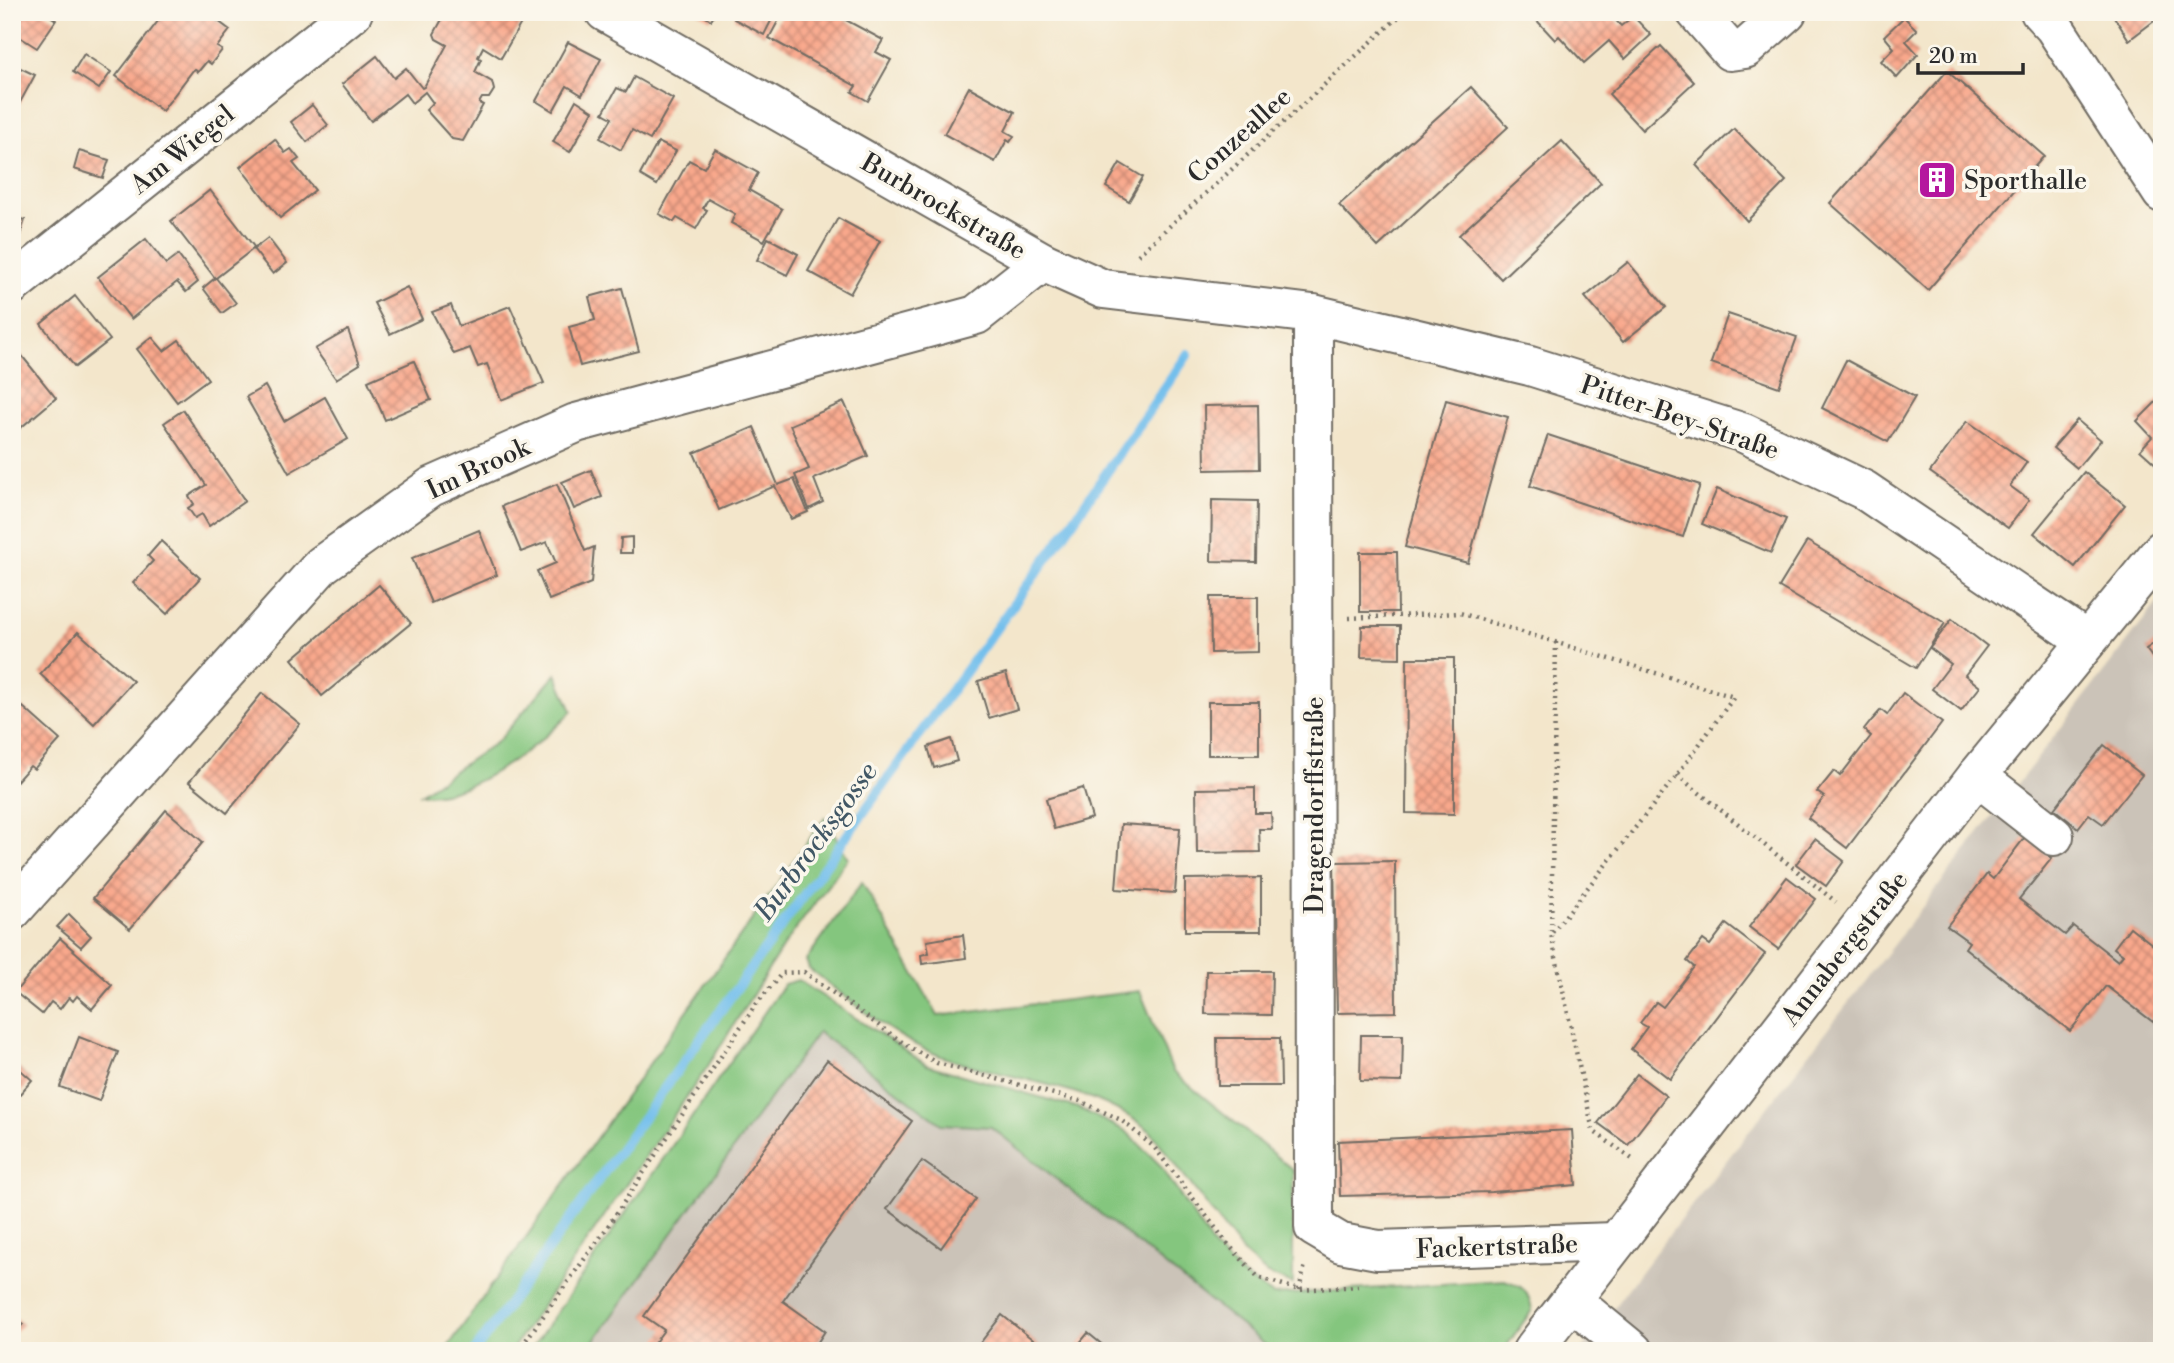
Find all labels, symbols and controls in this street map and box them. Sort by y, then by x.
scale bar [1918,32,2024,76]
text: 20 m [1929,44,1978,70]
street label: Conzeallee [1181,81,1298,191]
street label: Am Wiegel [123,98,241,202]
street label: Burbrockstraße [855,146,1032,267]
building icon: Sporthalle [1916,159,1958,201]
place label: Sporthalle [1964,165,2087,197]
street label: Pitter-Bey-Straße [1576,369,1783,467]
street label: Im Brook [422,431,536,507]
street label: Dragendorffstraße [1299,696,1331,914]
water label: Burbrocksgosse [746,756,886,929]
street label: Annabergstraße [1774,865,1915,1033]
street label: Fackertstraße [1415,1228,1579,1266]

